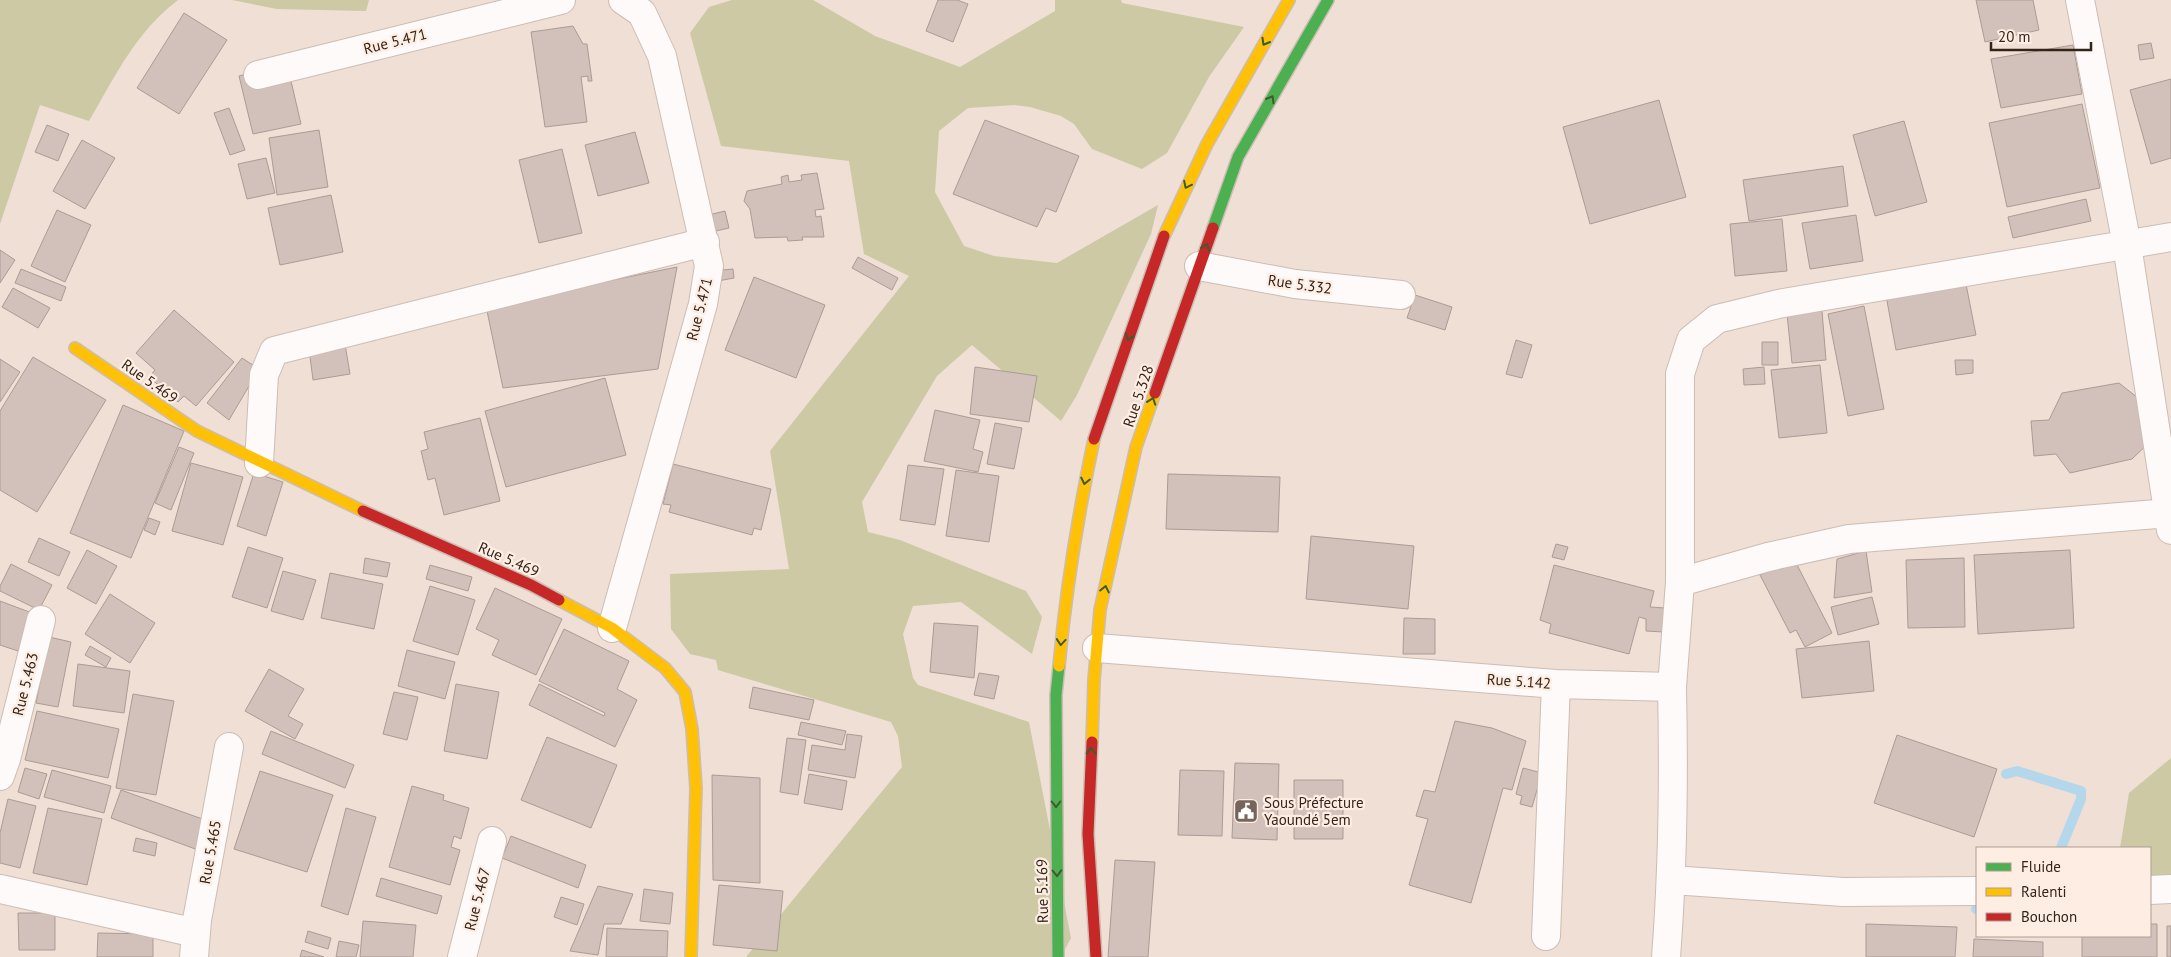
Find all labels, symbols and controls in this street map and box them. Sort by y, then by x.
scale bar [1991,20,2091,52]
street label: Rue 5.471 [361,24,429,58]
text: 20 m [1998,27,2031,46]
one-way arrow [1261,37,1271,46]
one-way arrow [1265,95,1275,104]
one-way arrow [1183,180,1194,189]
one-way arrow [1200,244,1210,252]
street label: Rue 5.332 [1267,270,1333,298]
street label: Rue 5.471 [682,275,716,343]
one-way arrow [1125,332,1135,340]
street label: Rue 5.469 [118,355,182,407]
street label: Rue 5.328 [1119,362,1157,430]
one-way arrow [1146,397,1156,405]
one-way arrow [1080,477,1091,486]
street label: Rue 5.469 [476,537,542,581]
one-way arrow [1099,585,1110,593]
one-way arrow [1056,638,1067,646]
street label: Rue 5.463 [8,650,42,718]
street label: Rue 5.142 [1486,669,1552,693]
one-way arrow [1086,746,1096,754]
place label: Sous Préfecture Yaoundé 5em [1264,793,1364,829]
public building icon: Sous Préfecture Yaoundé 5em [1233,798,1259,824]
one-way arrow [1051,800,1061,808]
street label: Rue 5.465 [195,819,225,885]
legend [1976,847,2151,937]
text: Fluide [2021,857,2061,876]
street label: Rue 5.169 [1032,859,1052,923]
street label: Rue 5.467 [460,865,494,933]
one-way arrow [1051,869,1062,877]
text: Ralenti [2021,882,2067,901]
text: Bouchon [2021,907,2077,926]

